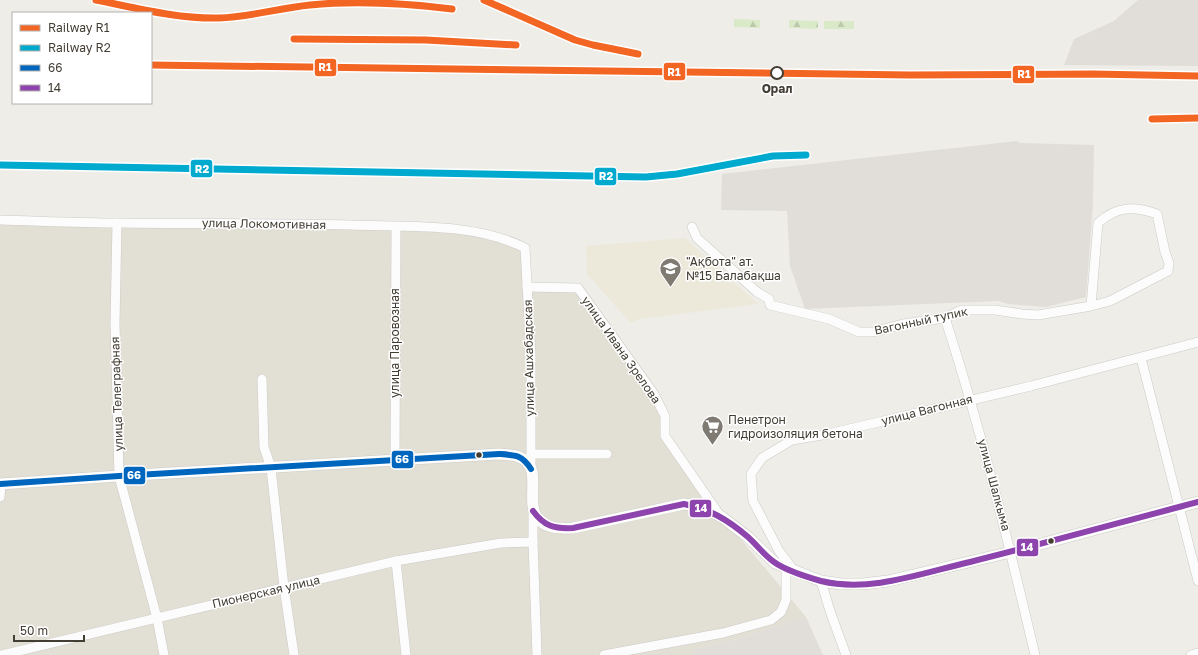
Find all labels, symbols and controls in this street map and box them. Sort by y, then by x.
legend [12,12,152,104]
text: Railway R1 [48,20,110,35]
text: Railway R2 [48,40,111,55]
line badge: R1 [314,58,337,77]
text: 66 [48,60,63,75]
text: R1 [318,60,332,73]
line badge: R1 [663,62,686,81]
text: R1 [667,65,681,78]
line badge: R1 [1012,65,1035,84]
marker: Орал [770,66,784,80]
text: R1 [1017,67,1031,80]
text: 14 [48,80,61,95]
place label: Орал [762,81,792,96]
line badge: R2 [190,159,213,178]
text: R2 [195,162,209,175]
line badge: R2 [594,167,617,186]
text: R2 [599,169,613,182]
street label: улица Локомотивная [202,215,326,232]
place label: "Ақбота" ат. №15 Балабақша [686,254,781,283]
school or university icon: "Ақбота" ат. №15 Балабақша [658,256,684,289]
street label: улица Паровозная [387,288,402,398]
street label: улица Ивана Зрелова [579,293,664,406]
street label: улица Ашхабадская [520,299,537,417]
street label: Вагонный тупик [873,303,969,338]
street label: улица Телеграфная [107,336,126,452]
street label: улица Вагонная [880,391,974,428]
place label: Пенетрон гидроизоляция бетона [728,412,863,441]
supermarket icon: Пенетрон гидроизоляция бетона [700,414,726,447]
street label: улица Шалкыма [975,437,1014,533]
line badge: 66 [391,450,414,469]
unlabelled marker [474,450,484,460]
text: 66 [395,452,409,465]
line badge: 66 [123,466,146,485]
text: 66 [127,468,141,481]
line badge: 14 [689,499,712,518]
text: 14 [695,501,707,514]
unlabelled marker [1046,536,1056,546]
line badge: 14 [1016,538,1039,557]
text: 14 [1021,540,1033,553]
street label: Пионерская улица [210,572,321,611]
scale bar [14,617,84,643]
text: 50 m [20,623,48,638]

